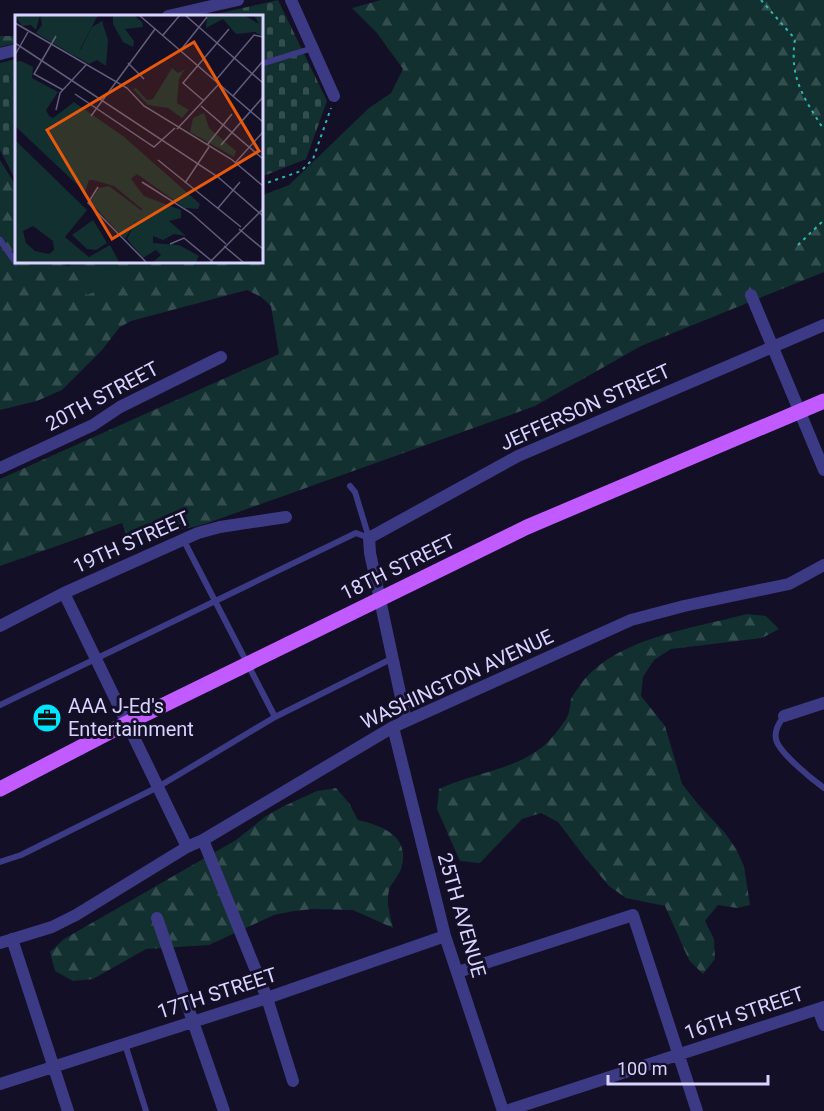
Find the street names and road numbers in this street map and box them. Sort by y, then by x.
street label: 20TH STREET [41,356,163,436]
street label: JEFFERSON STREET [496,359,674,455]
street label: 19TH STREET [69,506,193,578]
street label: 18TH STREET [337,529,459,605]
street label: WASHINGTON AVENUE [357,624,557,734]
street label: 25TH AVENUE [433,850,491,980]
street label: 17TH STREET [154,962,280,1024]
street label: 16TH STREET [681,981,807,1045]

